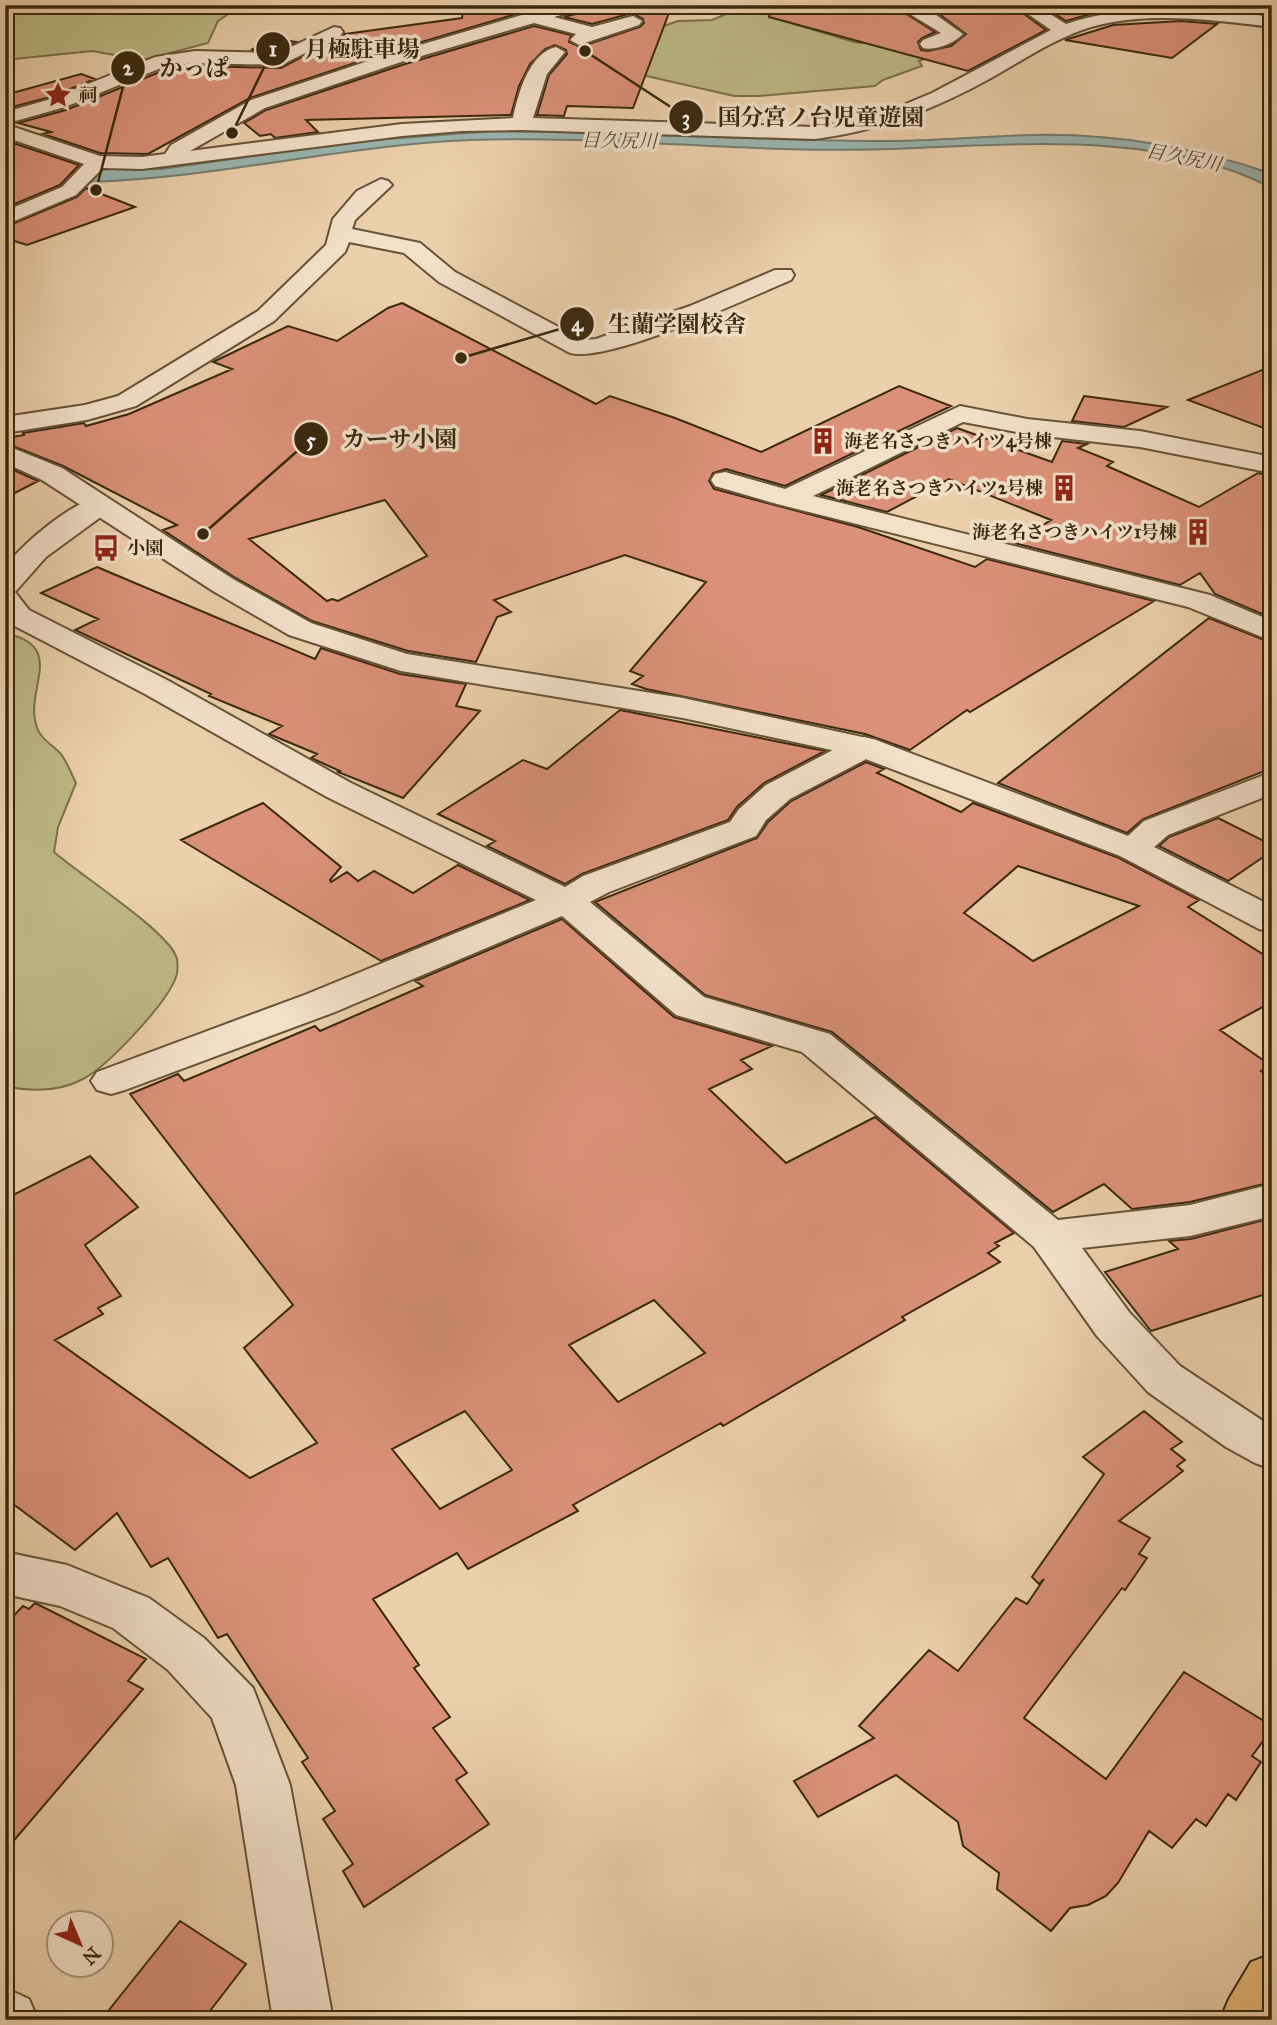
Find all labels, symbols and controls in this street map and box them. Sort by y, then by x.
callout: 月極駐車場 [255,27,433,71]
text: 月極駐車場 [305,35,420,63]
text: 1 [269,36,277,62]
callout: かっぱ [110,46,242,90]
text: かっぱ [160,54,229,82]
text: 2 [123,55,134,81]
place icon: 祠 [43,80,73,110]
place label: 祠 [79,84,97,106]
callout: 国分宮ノ台児童遊園 [668,95,938,139]
text: 国分宮ノ台児童遊園 [718,103,925,131]
text: 3 [682,105,690,131]
water label: 目久尻川 [581,128,659,153]
water label: 目久尻川 [1144,139,1225,176]
callout: 生蘭学園校舎 [559,302,760,346]
text: 生蘭学園校舎 [608,310,746,338]
text: 4 [571,311,584,337]
callout: カーサ小園 [293,417,471,461]
text: カーサ小園 [343,425,458,453]
building icon: 海老名さつきハイツ4号棟 [808,426,838,456]
text: 5 [306,427,316,453]
place label: 海老名さつきハイツ4号棟 [844,430,1052,453]
building icon: 海老名さつきハイツ2号棟 [1049,473,1079,503]
place label: 海老名さつきハイツ2号棟 [836,477,1043,499]
building icon: 海老名さつきハイツ1号棟 [1183,517,1213,547]
place label: 海老名さつきハイツ1号棟 [972,521,1177,543]
bus stop icon: 小園 [91,533,121,563]
place label: 小園 [127,537,163,559]
north arrow [46,1910,116,1980]
text: N [78,1942,105,1970]

